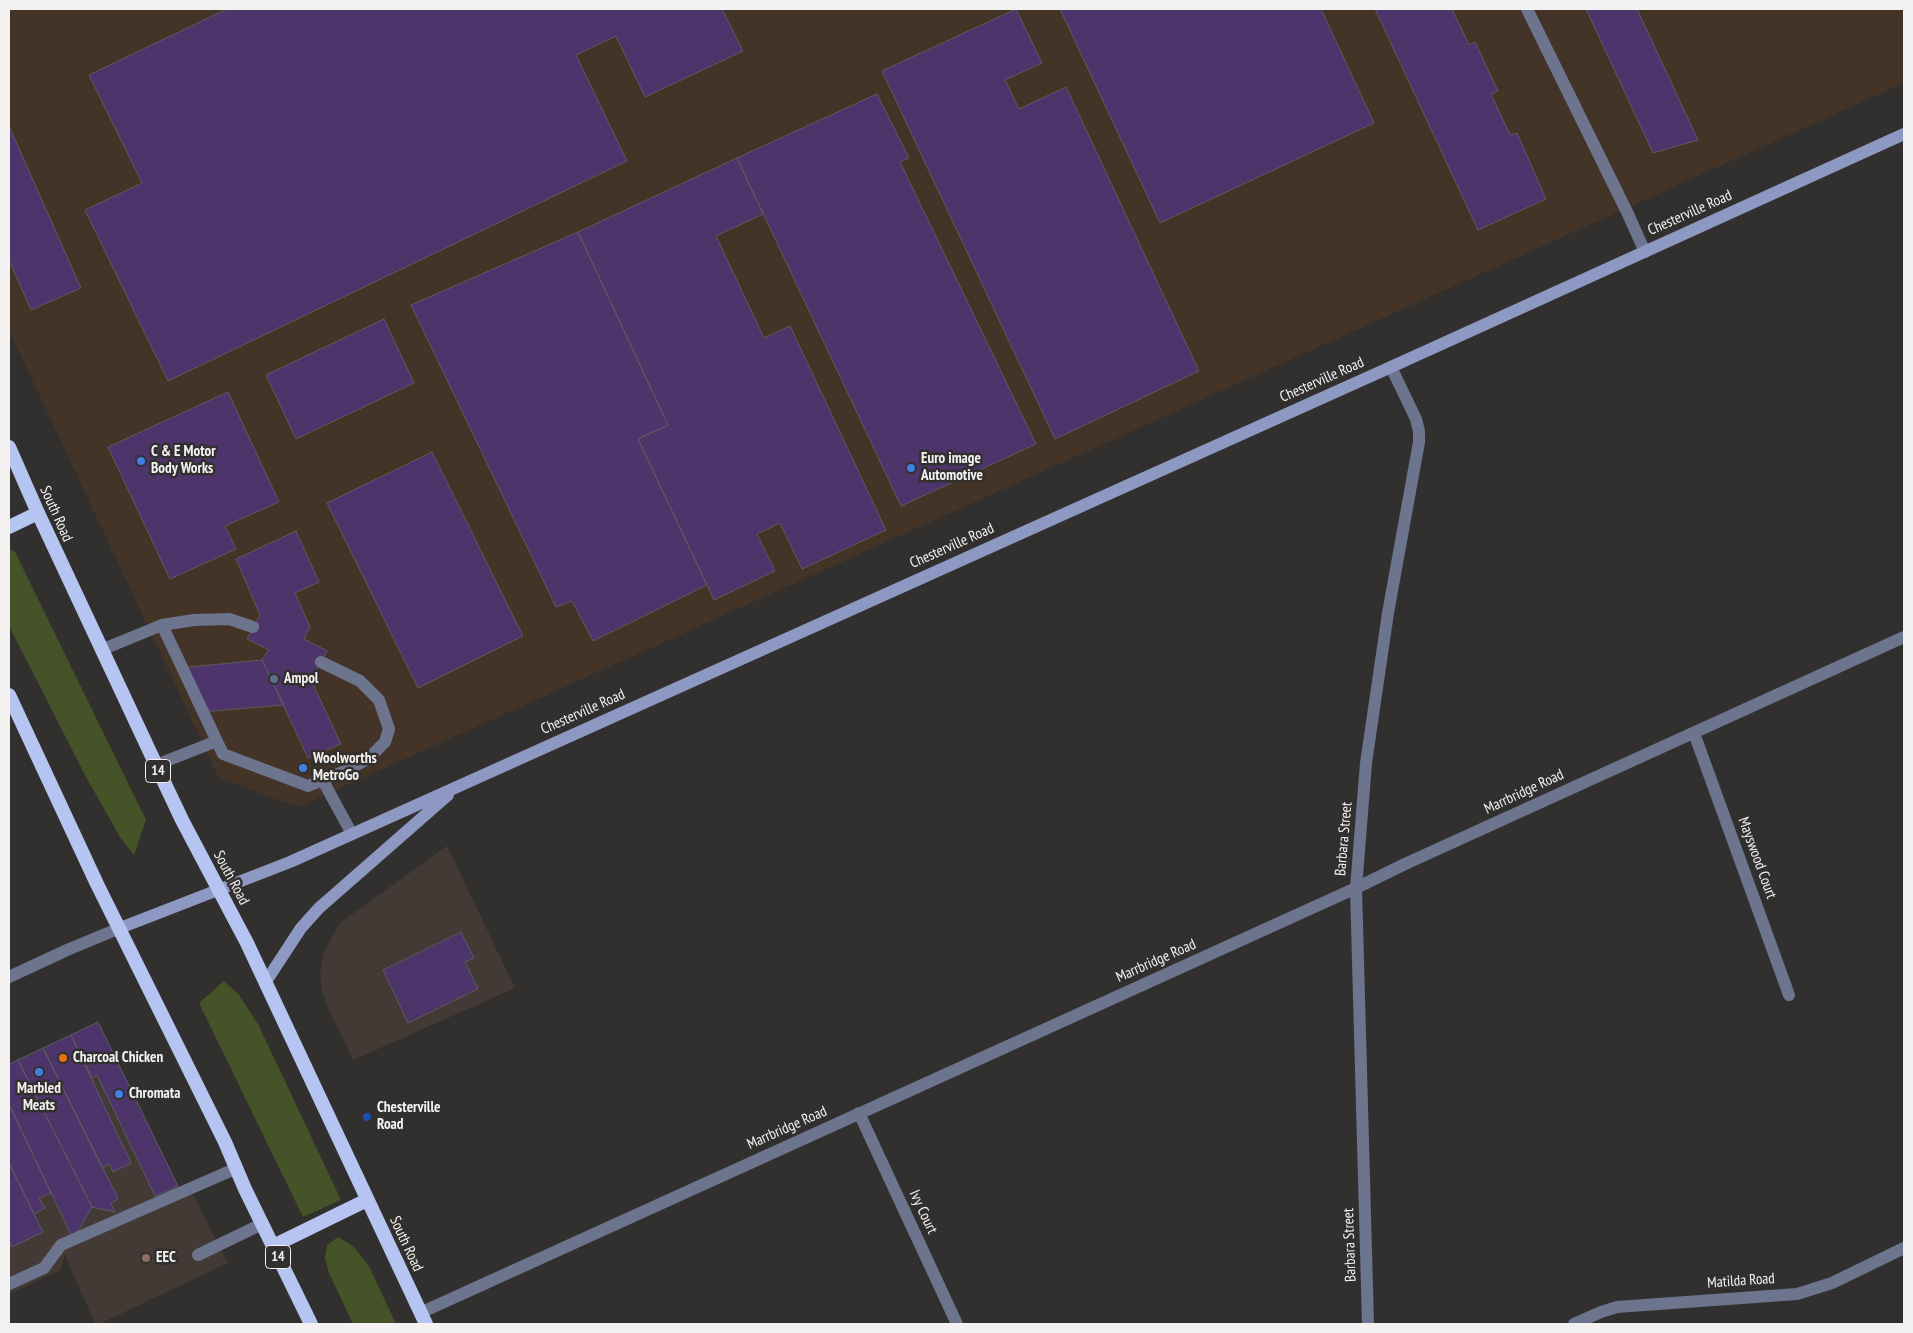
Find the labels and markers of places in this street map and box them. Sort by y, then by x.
place label: C & E Motor Body Works [151,443,216,478]
place label: Euro image Automotive [921,450,983,485]
marker: C & E Motor Body Works [135,455,147,467]
marker: Euro image Automotive [905,462,917,474]
place label: Ampol [284,670,318,688]
marker: Ampol [268,673,280,685]
place label: Woolworths MetroGo [313,750,377,785]
marker: Woolworths MetroGo [297,762,309,774]
place label: Charcoal Chicken [73,1049,163,1067]
marker: Charcoal Chicken [57,1052,69,1064]
marker: Marbled Meats [33,1066,45,1078]
place label: Marbled Meats [17,1080,61,1115]
place label: Chromata [129,1085,180,1103]
marker: Chromata [113,1088,125,1100]
place label: Chesterville Road [377,1099,441,1134]
marker: Chesterville Road [361,1111,373,1123]
place label: EEC [156,1249,176,1267]
marker: EEC [140,1252,152,1264]

